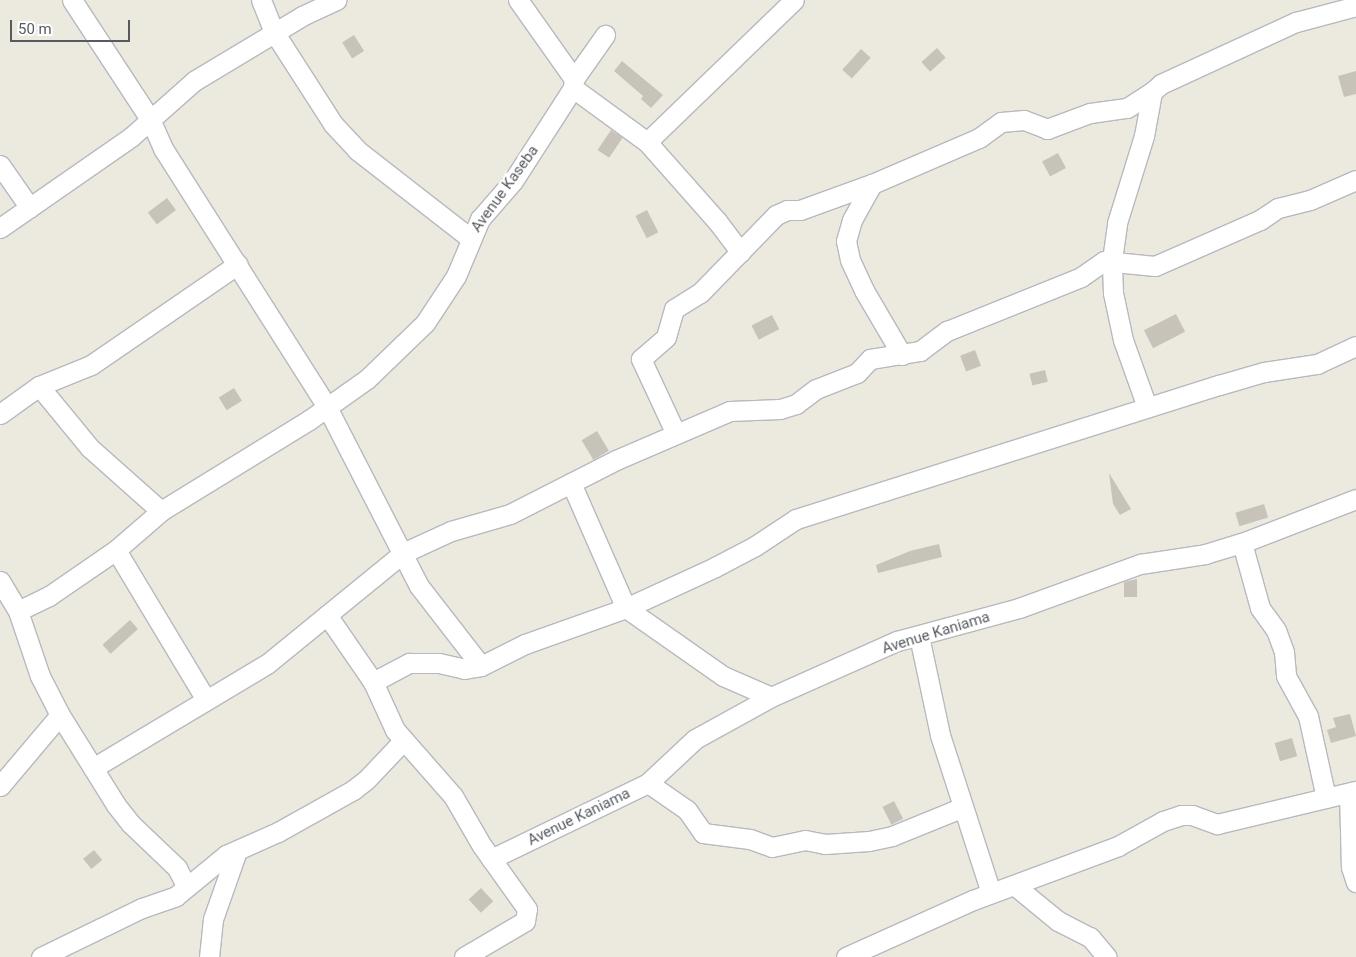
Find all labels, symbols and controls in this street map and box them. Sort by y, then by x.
scale bar [12,10,132,42]
text: 50 m [18,20,52,38]
street label: Avenue Kaseba [468,142,542,236]
street label: Avenue Kaniama [880,608,992,658]
street label: Avenue Kaniama [525,784,633,850]

